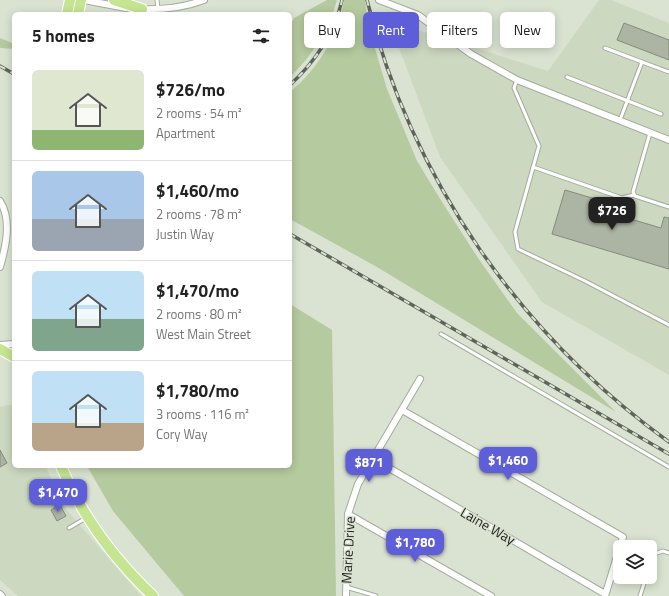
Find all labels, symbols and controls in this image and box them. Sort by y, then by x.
chip: Buy [304,12,355,48]
chip: Rent [363,12,419,48]
chip: Filters [427,12,492,48]
chip: New [500,12,555,48]
text: 5 homes [32,23,95,49]
icon: filters [250,25,272,47]
text: $726/mo [156,77,225,103]
icon: home [64,86,112,134]
text: 2 rooms · 54 m² [156,103,242,123]
text: Apartment [156,123,215,143]
text: $1,460/mo [156,178,239,204]
icon: home [64,187,112,235]
pin: $726 [588,197,636,231]
text: $726 [597,200,627,220]
text: 2 rooms · 78 m² [156,204,242,224]
text: Justin Way [156,224,214,244]
text: $1,470/mo [156,278,239,304]
icon: home [64,287,112,335]
text: 2 rooms · 80 m² [156,304,242,324]
text: West Main Street [156,324,251,344]
text: $1,780/mo [156,378,239,404]
icon: home [64,387,112,435]
text: 3 rooms · 116 m² [156,404,249,424]
text: Cory Way [156,424,208,444]
pin: $1,460 [475,447,541,481]
pin: $871 [345,449,393,483]
text: $1,460 [488,450,528,470]
text: $871 [354,452,384,472]
pin: $1,470 [25,479,91,513]
text: $1,470 [38,482,78,502]
street label: Laine Way [457,501,520,550]
street label: Marie Drive [335,516,360,584]
pin: $1,780 [382,529,448,563]
text: $1,780 [395,532,435,552]
map controls [613,540,657,584]
button: layers [613,540,657,584]

